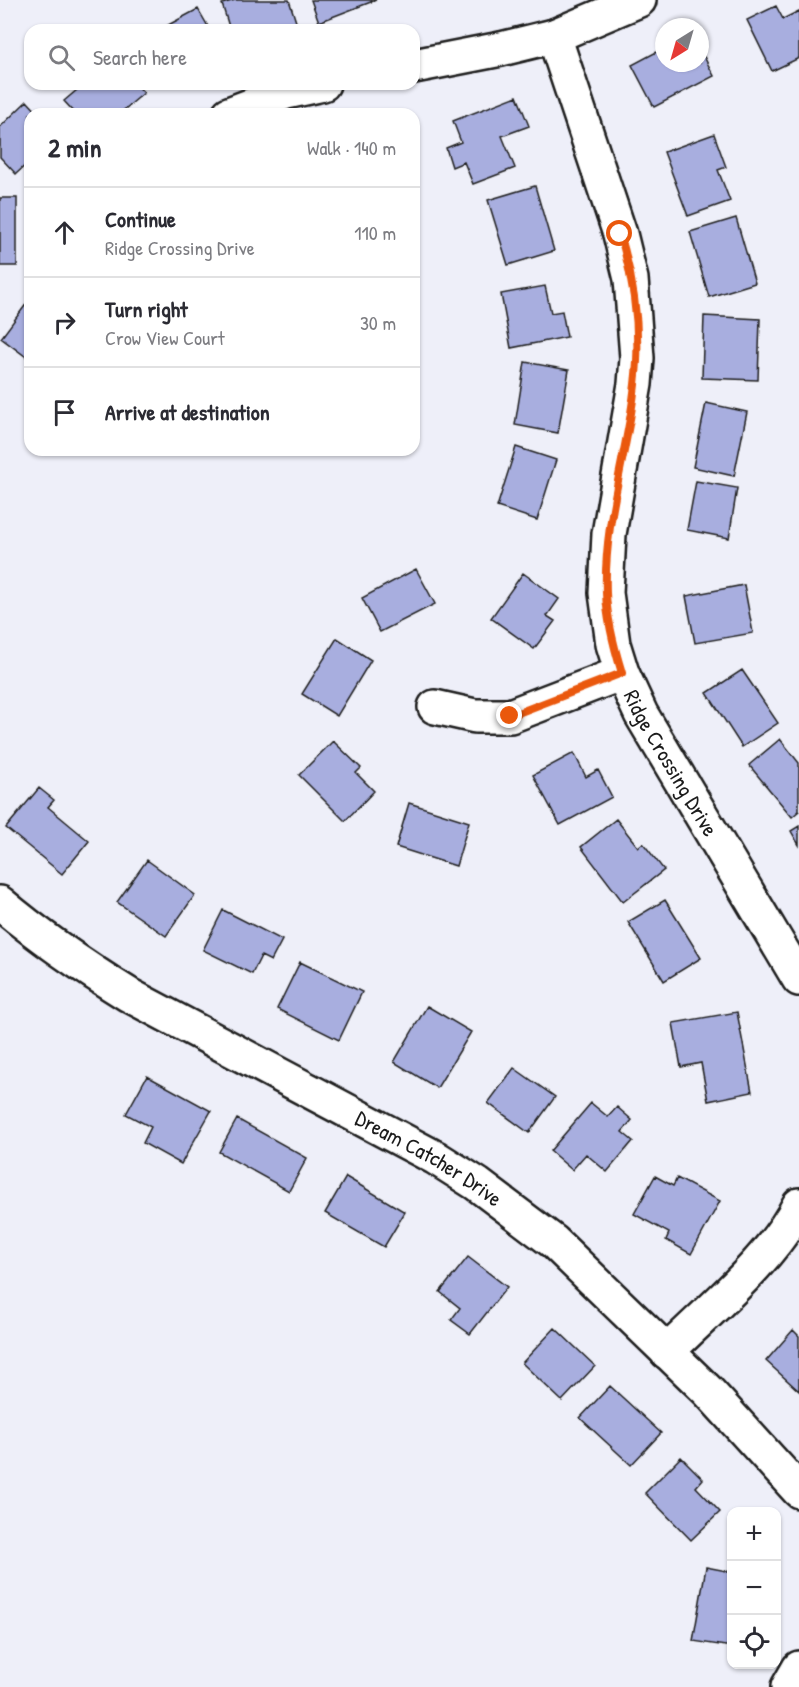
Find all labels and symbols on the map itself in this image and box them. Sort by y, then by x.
north arrow [655,18,709,72]
route start [606,220,632,246]
street label: Ridge Crossing Drive [617,685,726,842]
route end [496,702,522,728]
street label: Dream Catcher Drive [350,1103,509,1213]

